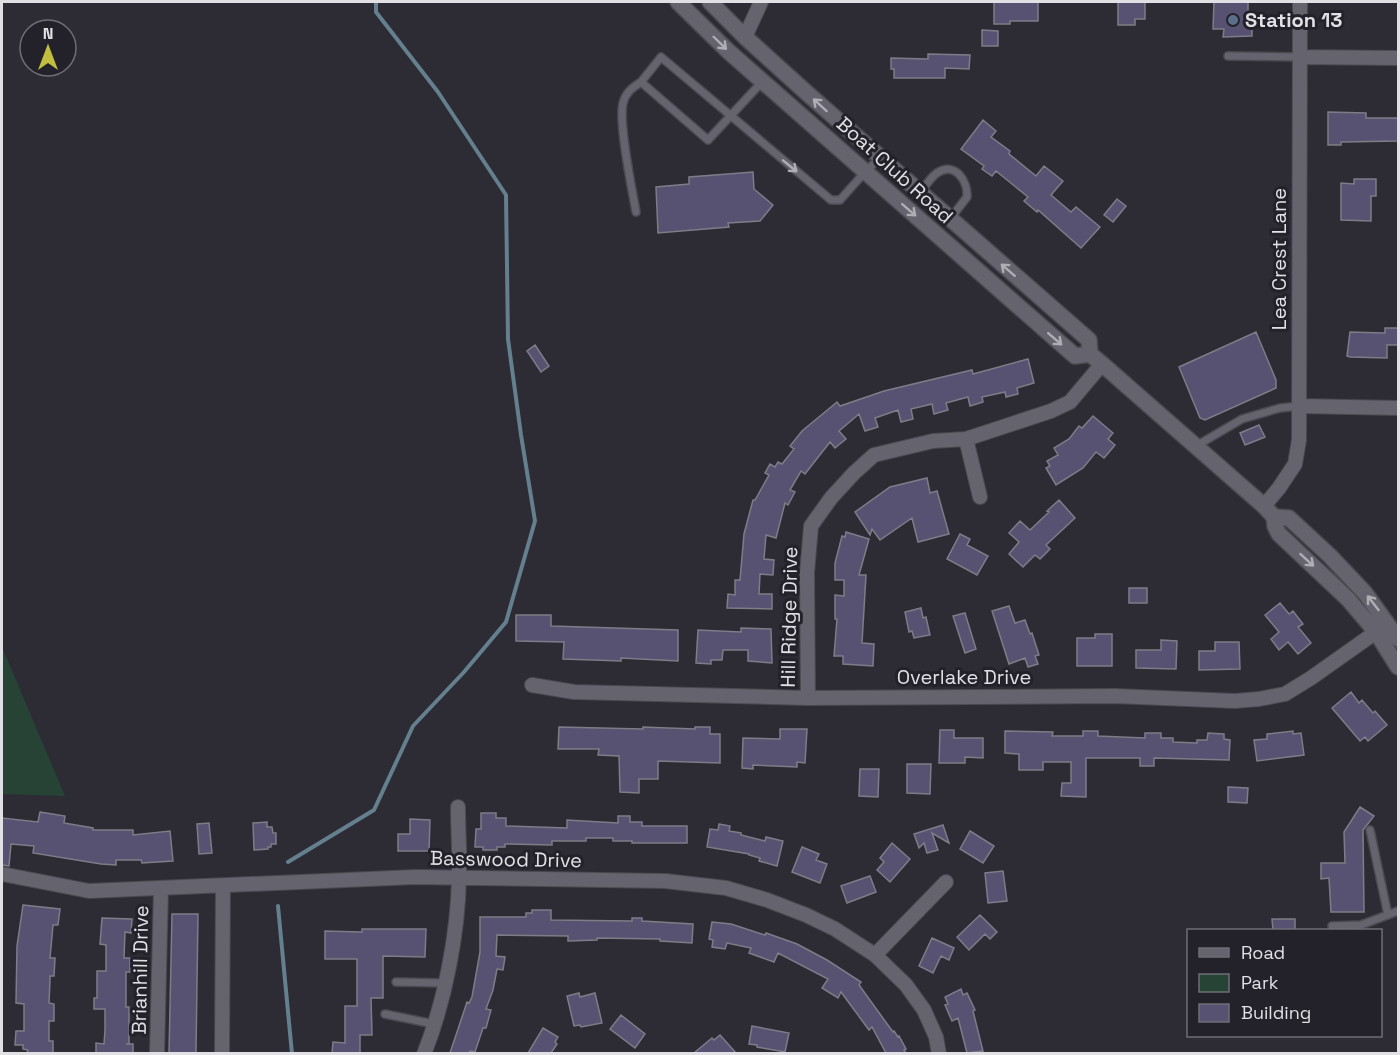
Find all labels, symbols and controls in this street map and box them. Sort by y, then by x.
place label: Station 13 [1245,7,1342,33]
marker: Station 13 [1226,13,1240,27]
north arrow [18,18,78,78]
text: N [43,23,53,44]
one-way arrow [712,35,727,49]
one-way arrow [813,98,828,112]
street label: Boat Club Road [831,111,959,229]
one-way arrow [782,160,798,173]
street label: Lea Crest Lane [1266,188,1292,330]
one-way arrow [901,203,916,217]
one-way arrow [1000,263,1016,276]
one-way arrow [1047,332,1062,346]
street label: Hill Ridge Drive [775,546,803,688]
one-way arrow [1299,553,1314,567]
one-way arrow [1366,595,1379,611]
street label: Overlake Drive [897,664,1031,690]
street label: Basswood Drive [430,845,582,873]
street label: Brianhill Drive [126,905,154,1035]
legend [1187,929,1382,1037]
text: Road [1241,941,1285,964]
text: Park [1241,971,1279,994]
text: Building [1241,1001,1311,1024]

